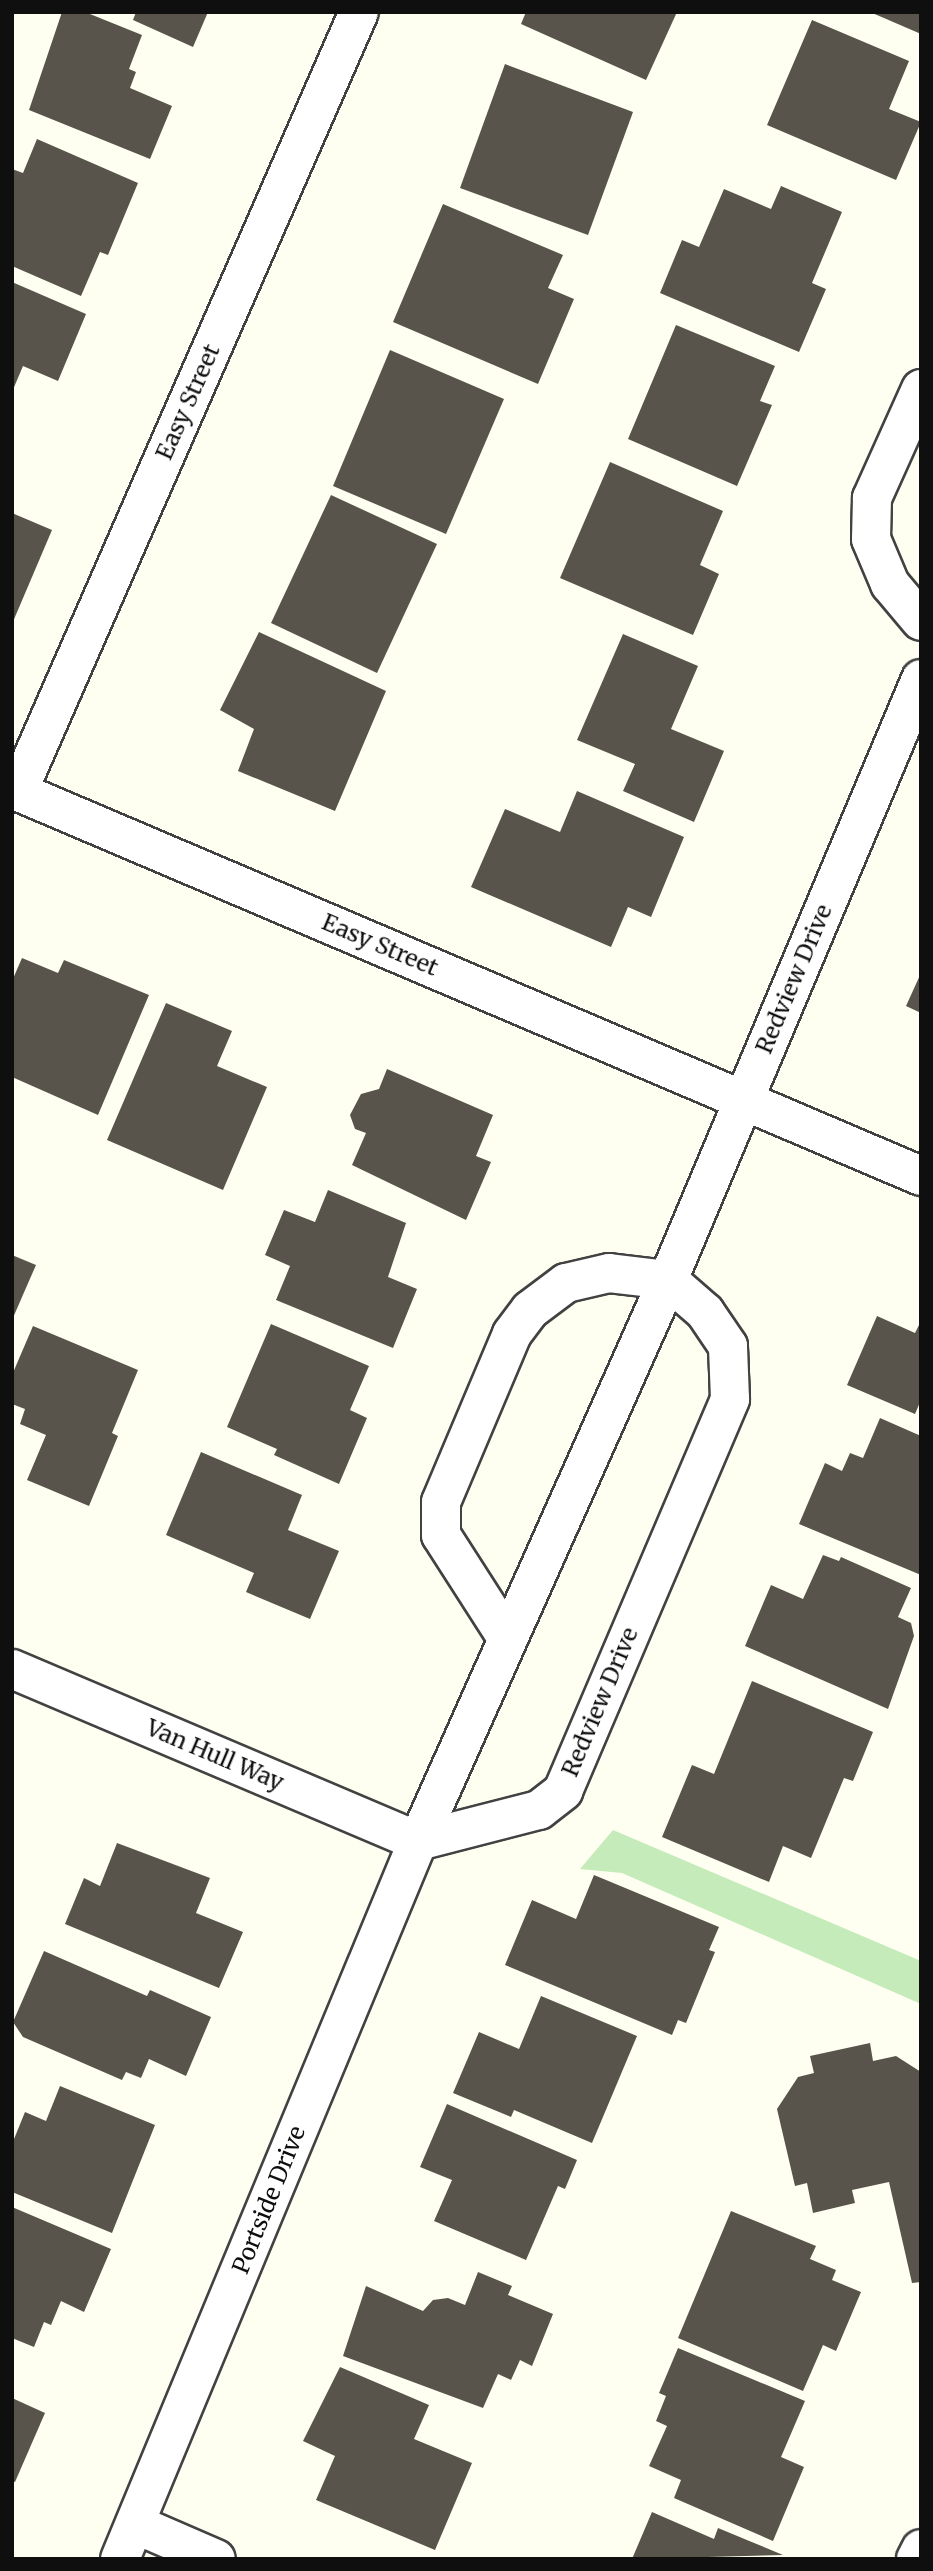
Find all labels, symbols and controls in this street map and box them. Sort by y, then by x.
street label: Easy Street [150,340,226,464]
street label: Redview Drive [750,900,838,1058]
street label: Easy Street [318,908,442,982]
street label: Redview Drive [556,1623,644,1781]
street label: Van Hull Way [142,1714,288,1796]
street label: Portside Drive [227,2122,311,2278]

